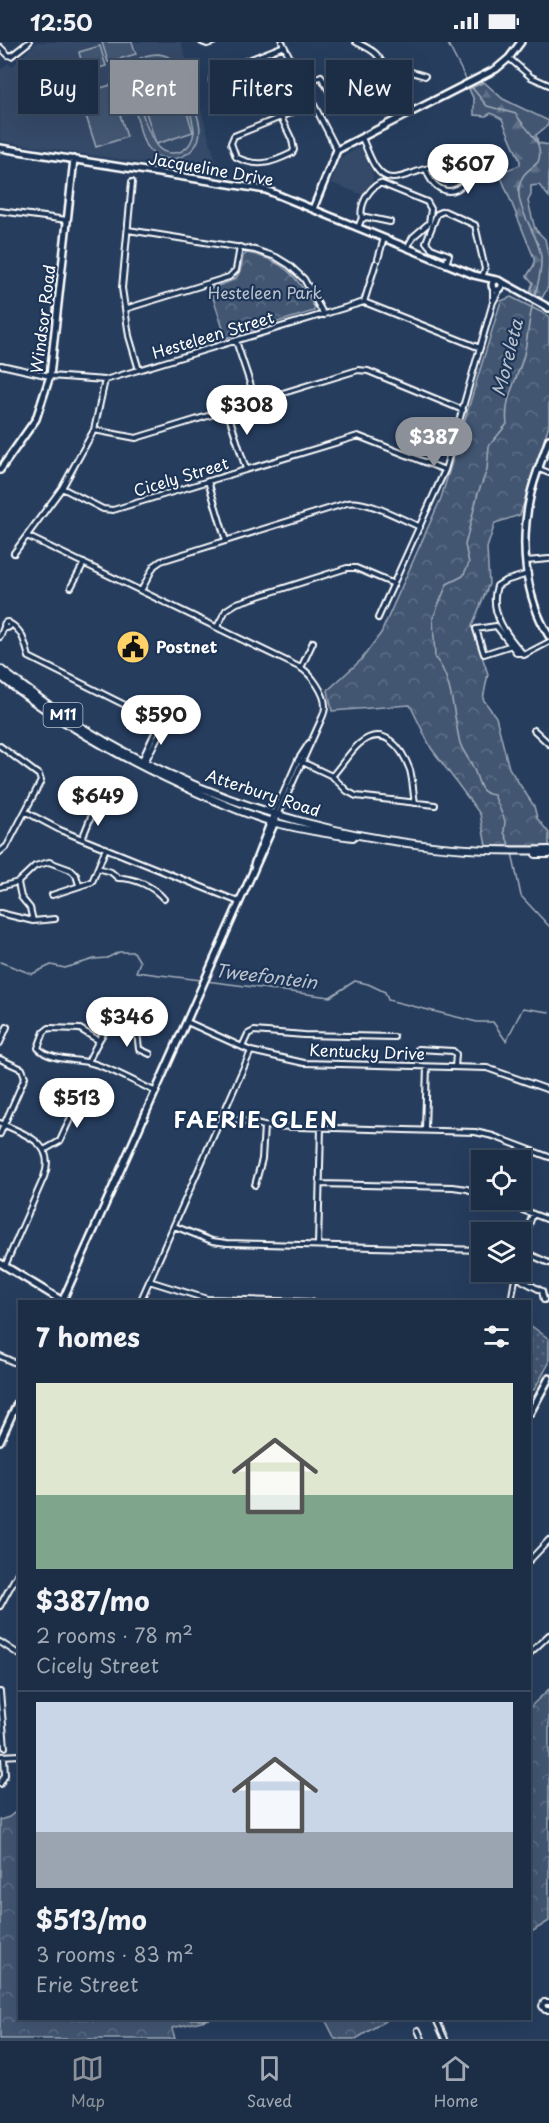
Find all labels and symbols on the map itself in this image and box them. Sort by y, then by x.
pin: $607 [432,144,504,195]
street label: Jacqueline Drive [147,145,276,191]
street label: Windsor Road [23,263,61,375]
park label: Hesteleen Park [208,280,322,304]
street label: Hesteleen Street [149,304,277,364]
water label: Moreleta [484,316,529,399]
pin: $308 [211,385,283,436]
pin: $387 [398,417,470,468]
street label: Cicely Street [130,450,232,502]
public building icon: Postnet [115,629,151,665]
place label: Postnet [156,634,218,658]
pin: $590 [125,695,197,746]
road number: M11 [44,703,82,727]
street label: Atterbury Road [203,762,324,822]
pin: $649 [62,776,134,827]
water label: Tweefontein [214,956,319,995]
pin: $346 [91,997,163,1048]
street label: Kentucky Drive [309,1037,425,1065]
pin: $513 [41,1078,113,1129]
district label: FAERIE GLEN [173,1102,339,1135]

